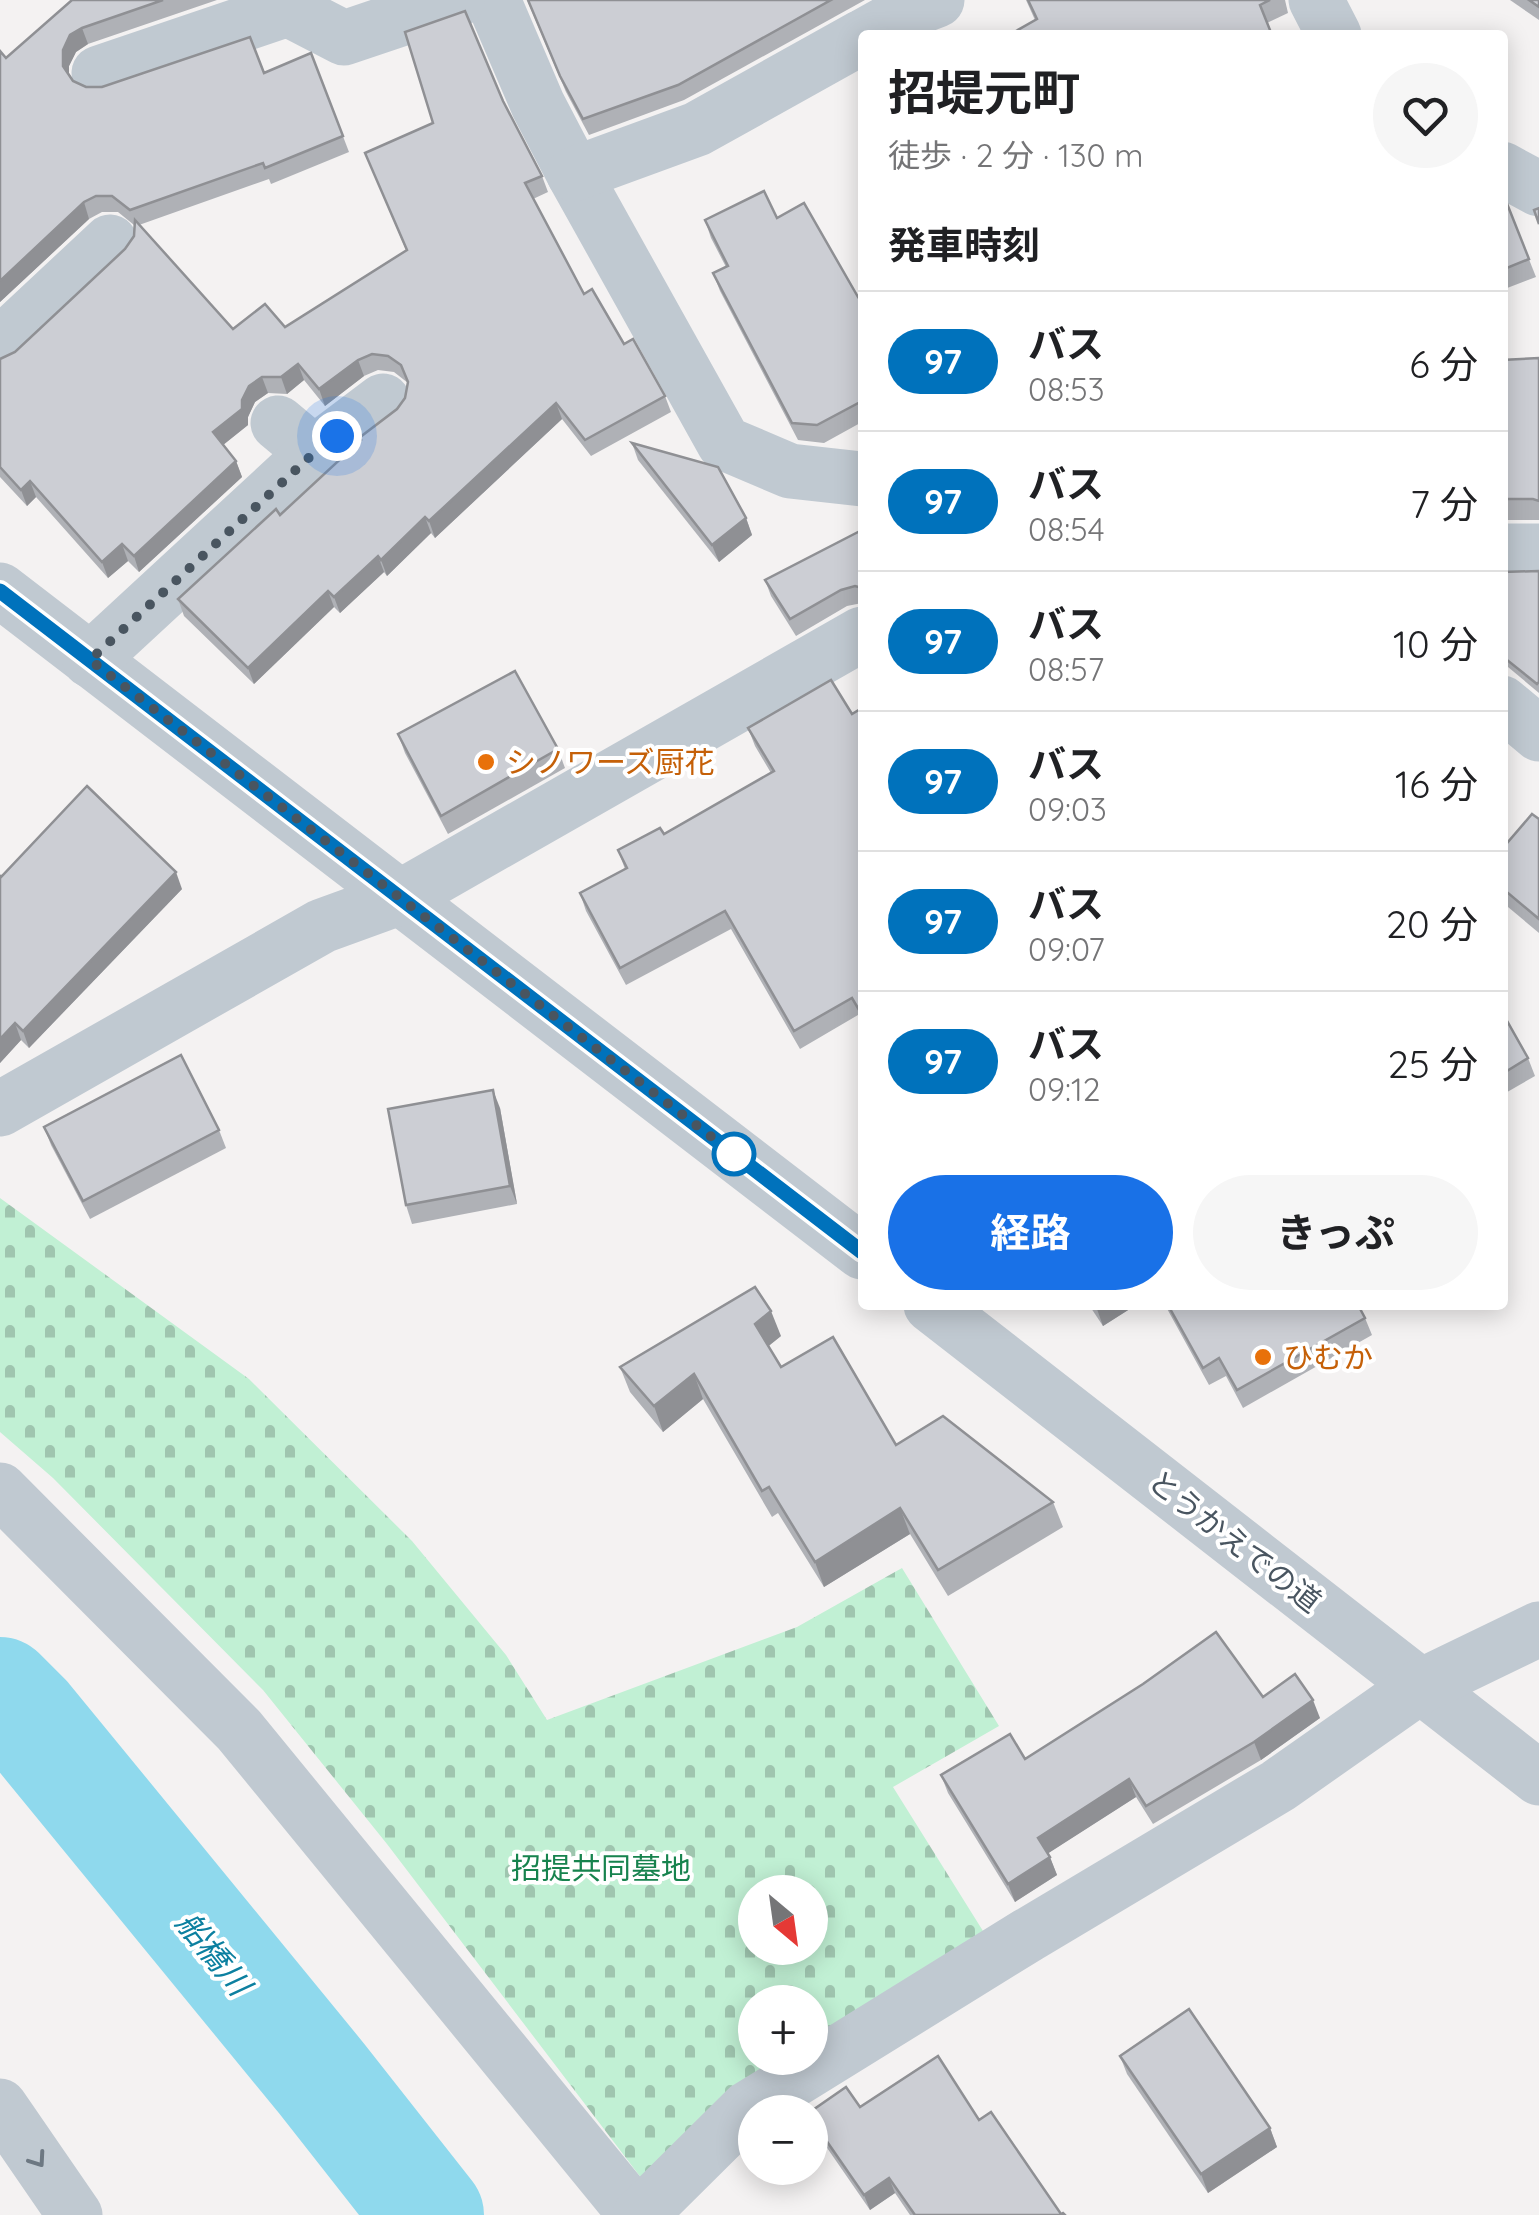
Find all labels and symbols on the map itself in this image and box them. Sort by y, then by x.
your location [312,411,362,461]
place label: シノワーズ厨花 [506,743,715,781]
marker: シノワーズ厨花 [475,751,497,773]
unlabelled marker [713,1133,755,1175]
place label: ひむか [1283,1338,1373,1376]
marker: ひむか [1252,1346,1274,1368]
street label: とうかえでの道 [1141,1462,1329,1620]
park label: 招提共同墓地 [511,1849,691,1887]
north arrow [738,1875,828,1965]
water label: 船橋川 [168,1903,262,2005]
one-way arrow [25,2150,44,2168]

